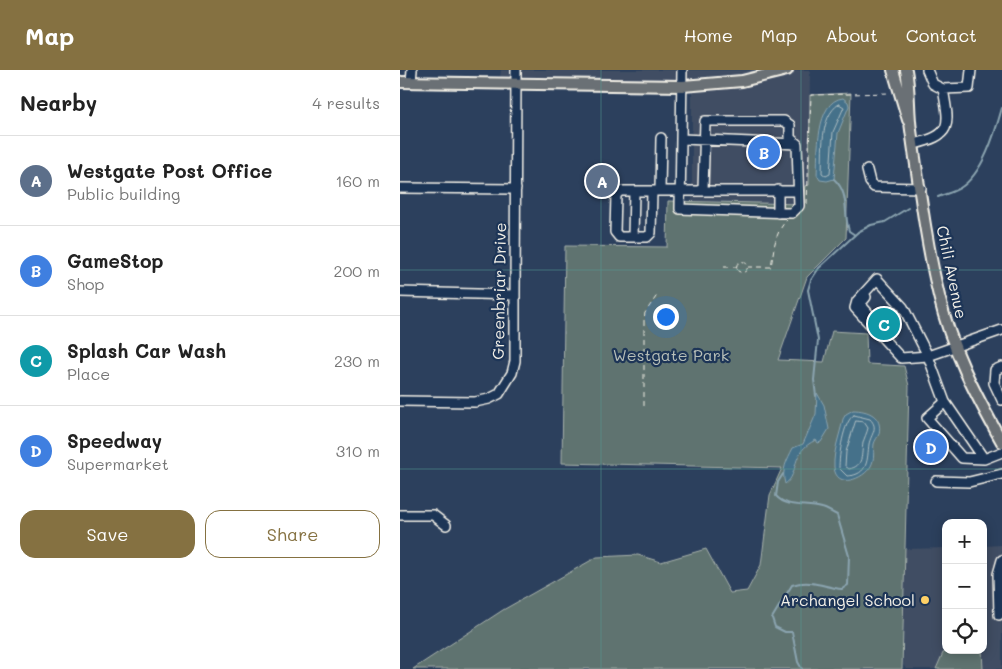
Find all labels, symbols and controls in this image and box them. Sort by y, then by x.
text: Map [25,20,74,51]
text: Home [684,23,733,47]
text: Map [761,23,797,47]
text: About [825,23,878,47]
text: Contact [906,23,977,47]
text: Nearby [20,89,97,116]
text: 4 results [312,92,380,113]
pin: B [748,133,780,171]
text: Westgate Post Office [67,158,272,183]
pin: A [586,162,618,200]
text: A [30,170,42,191]
text: 160 m [335,170,380,191]
text: Public building [67,183,180,204]
street label: Greenbriar Drive [487,222,510,360]
street label: Chili Avenue [932,223,973,320]
text: GameStop [67,248,164,273]
text: B [31,260,41,281]
text: 200 m [333,260,380,281]
text: Shop [67,273,104,294]
your location [653,304,679,330]
pin: C [868,305,900,343]
text: Splash Car Wash [67,338,226,363]
park label: Westgate Park [613,344,729,365]
text: C [30,350,42,371]
text: 230 m [334,350,380,371]
text: Place [67,363,110,384]
text: Speedway [67,428,162,453]
pin: D [915,428,947,466]
text: D [30,440,42,461]
text: 310 m [336,440,380,461]
text: Supermarket [67,453,169,474]
button: Save [20,510,195,558]
button: Share [205,510,380,558]
map controls [942,519,987,654]
button: + [942,519,987,564]
button: − [942,564,987,609]
place label: Archangel School [780,589,915,610]
marker: Archangel School [919,594,931,606]
button: locate [942,609,987,654]

